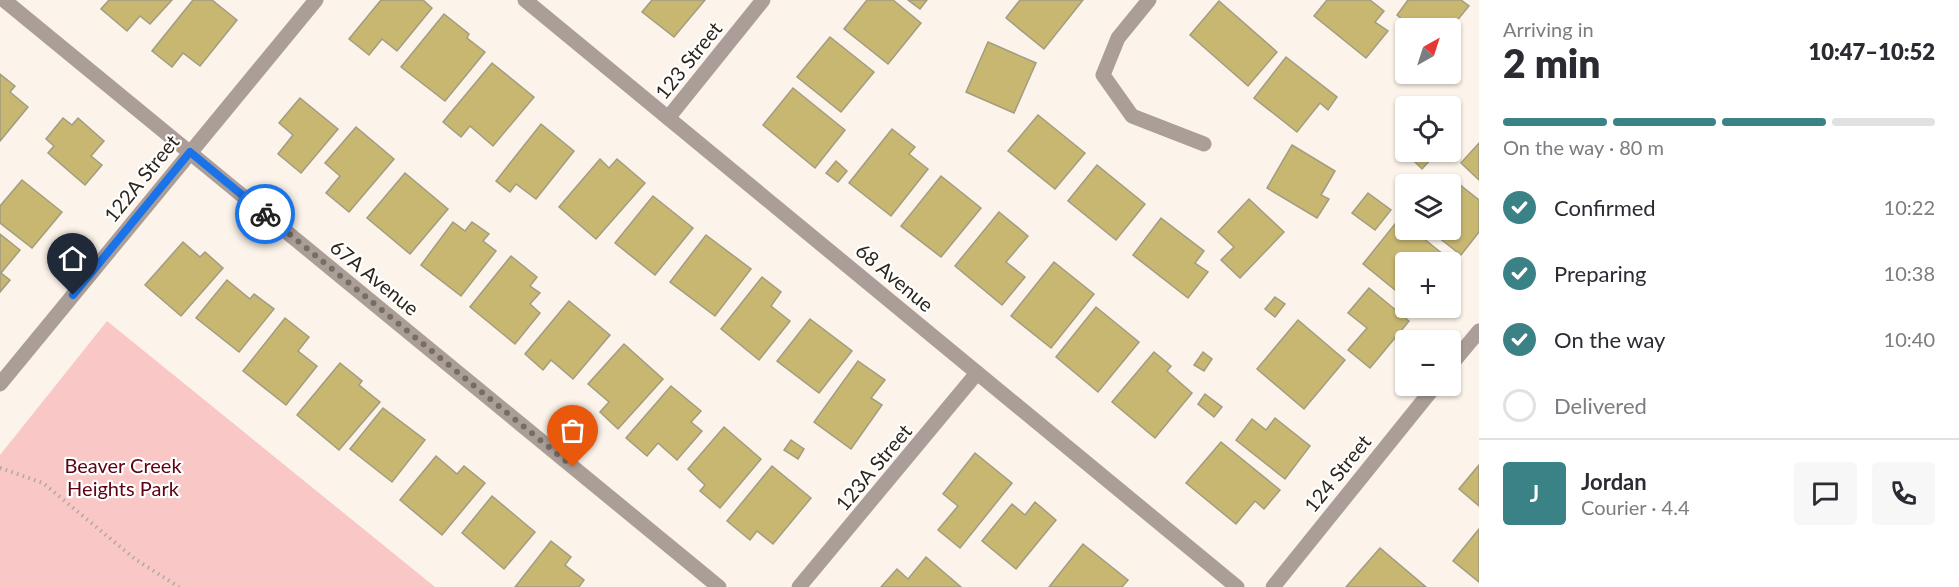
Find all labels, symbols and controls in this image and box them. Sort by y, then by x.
street label: 123 Street [650,16,726,104]
text: Arriving in [1503,17,1594,41]
north arrow [1395,18,1461,84]
map controls [1395,18,1461,396]
text: 10:47–10:52 [1809,38,1935,65]
text: 2 min [1503,40,1600,86]
button: locate [1395,96,1461,162]
street label: 122A Street [98,129,184,227]
text: On the way · 80 m [1503,135,1664,159]
button: layers [1395,174,1461,240]
courier [235,184,295,244]
icon: check [1503,191,1536,224]
text: Confirmed [1554,194,1656,221]
text: 10:22 [1884,195,1935,219]
icon: bike [249,198,282,231]
pin [47,233,98,295]
street label: 67A Avenue [326,234,424,320]
street label: 68 Avenue [851,238,939,316]
icon: home [56,242,89,275]
button: + [1395,252,1461,318]
icon: check [1503,257,1536,290]
text: Preparing [1554,260,1646,287]
text: 10:38 [1884,261,1935,285]
icon: check [1503,323,1536,356]
text: On the way [1554,326,1665,353]
text: 10:40 [1884,327,1935,351]
button: − [1395,330,1461,396]
text: Delivered [1554,392,1647,419]
pin [547,405,598,467]
icon: bag [556,414,589,447]
street label: 123A Street [830,419,916,515]
street label: 124 Street [1299,429,1375,517]
park label: Beaver Creek Heights Park [64,453,182,500]
button: chat [1794,462,1857,525]
button: phone [1872,462,1935,525]
text: Jordan [1581,468,1647,495]
text: J [1530,480,1539,507]
text: Courier · 4.4 [1581,495,1690,519]

